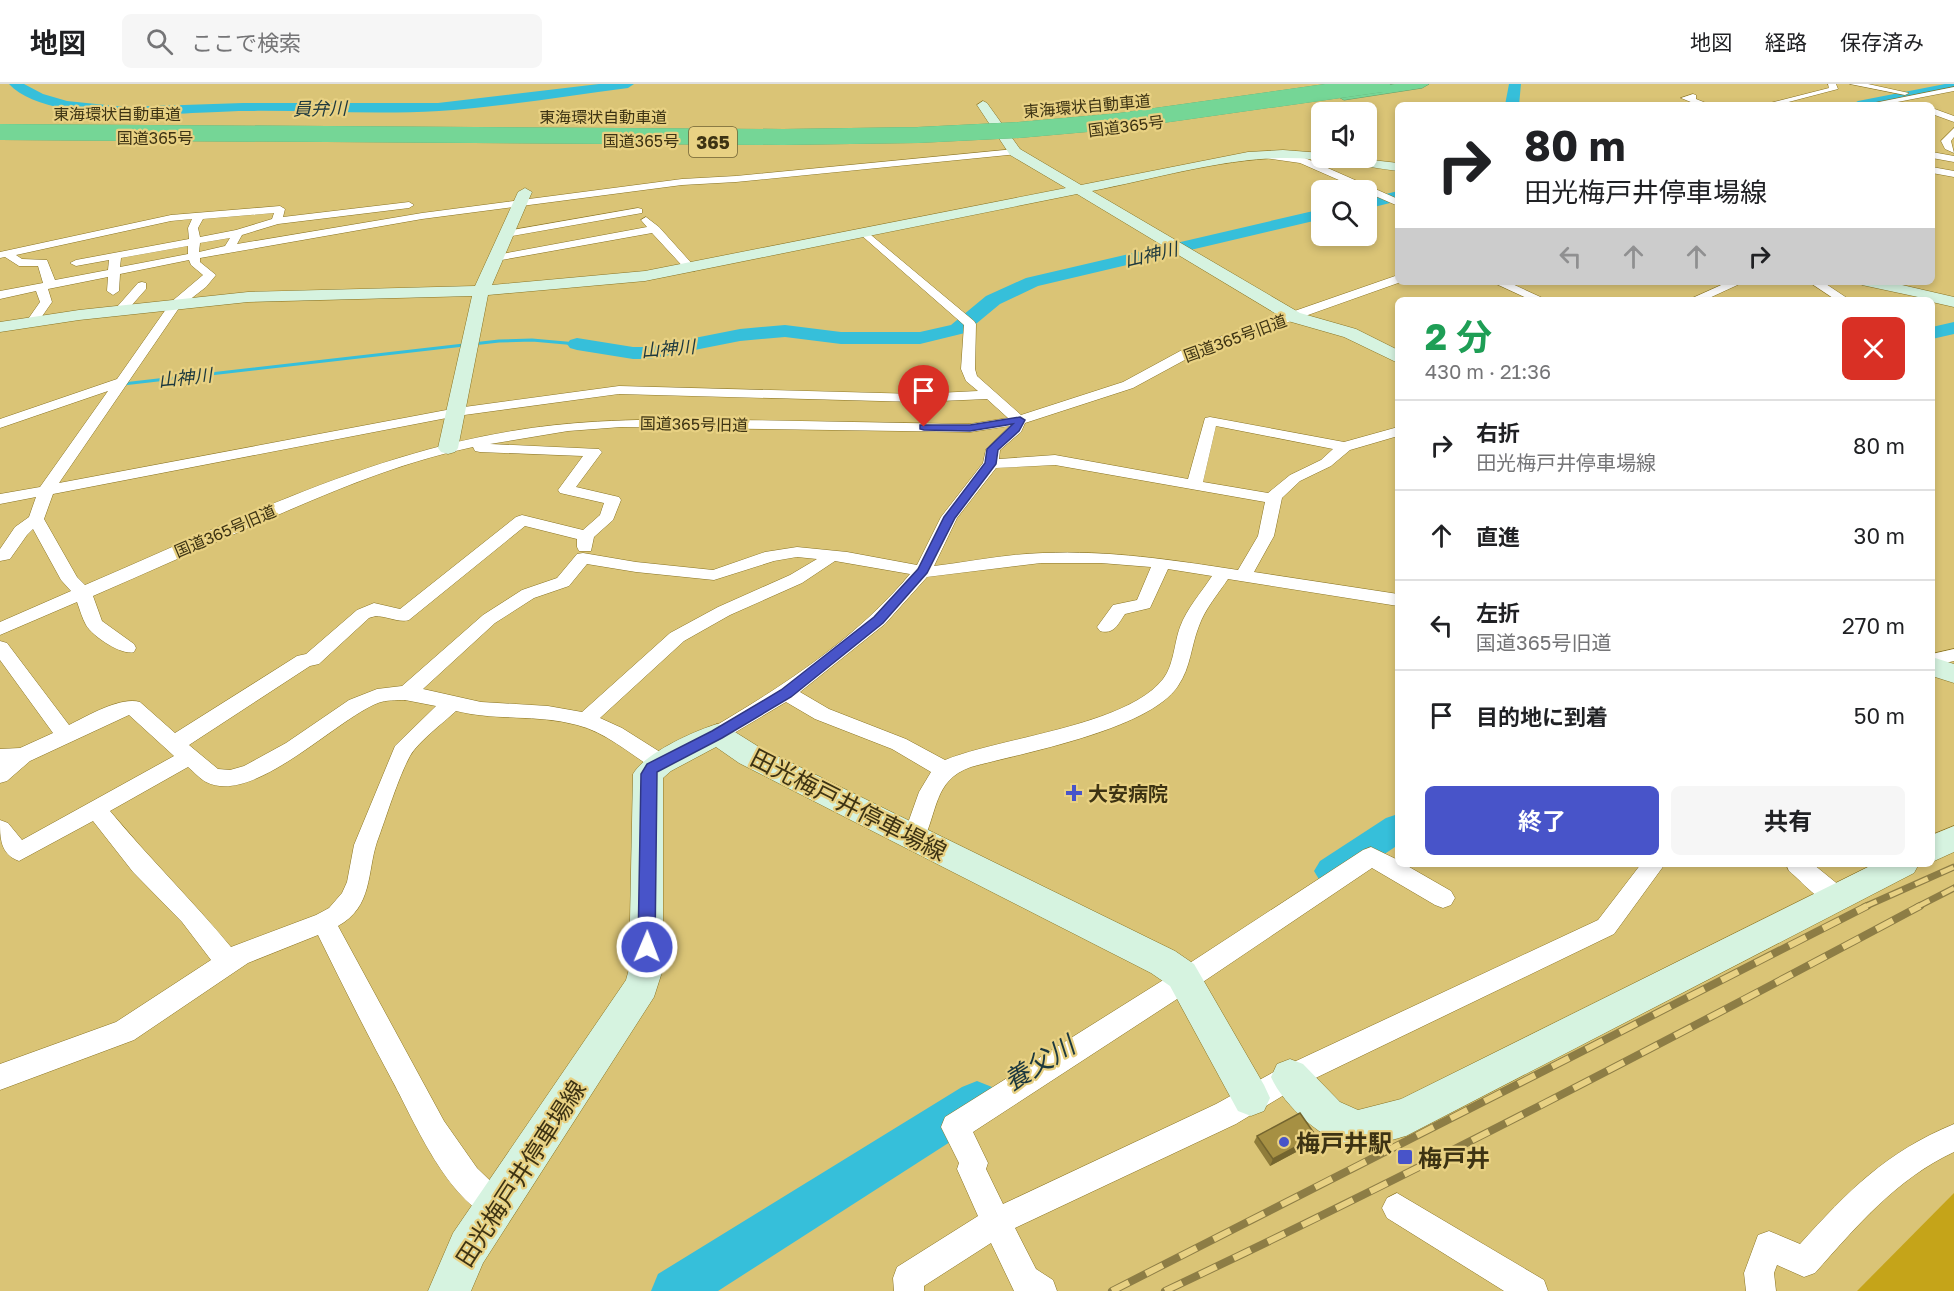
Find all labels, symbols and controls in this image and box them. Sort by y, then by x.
search box [122,14,542,68]
icon: search [143,25,176,58]
text: 地図 [30,26,86,59]
text: ここで検索 [191,29,301,56]
text: 地図 [1690,29,1732,55]
text: 経路 [1765,29,1807,55]
text: 保存済み [1840,29,1924,55]
street label: 東海環状自動車道 [1022,90,1152,122]
water label: 員弁川 [293,96,349,119]
map controls [1311,102,1377,246]
button: sound [1311,102,1377,168]
street label: 東海環状自動車道 [53,104,181,124]
street label: 東海環状自動車道 [539,107,667,127]
street label: 国道365号 [1087,111,1165,141]
text: 80 m [1524,120,1625,170]
icon: right [1425,126,1503,204]
road number: 365 [689,127,737,157]
street label: 国道365号 [117,128,193,148]
street label: 国道365号 [603,131,679,151]
text: 田光梅戸井停車場線 [1524,176,1767,208]
button: search [1311,180,1377,246]
water label: 山神川 [1122,237,1182,271]
icon: left [1554,240,1587,273]
icon: ahead [1617,240,1650,273]
icon: ahead [1680,240,1713,273]
icon: right [1743,240,1776,273]
street label: 国道365号旧道 [1181,310,1289,366]
text: 2 分 [1425,315,1492,358]
button: close [1842,317,1905,380]
water label: 山神川 [640,335,698,361]
text: 430 m · 21:36 [1425,359,1551,383]
water label: 山神川 [157,363,215,391]
pin [898,365,949,427]
icon: arrive [907,374,940,407]
street label: 国道365号旧道 [640,413,748,435]
text: 右折 [1476,419,1520,446]
icon: right [1425,429,1458,462]
text: 80 m [1853,432,1905,459]
text: 田光梅戸井停車場線 [1476,450,1656,474]
street label: 国道365号旧道 [171,501,279,561]
icon: ahead [1425,519,1458,552]
text: 30 m [1854,522,1905,549]
text: 直進 [1476,523,1520,550]
text: 左折 [1476,599,1520,626]
icon: left [1425,609,1458,642]
text: 270 m [1842,612,1905,639]
text: 国道365号旧道 [1476,630,1611,654]
icon: arrive [1425,699,1458,732]
text: 50 m [1854,702,1905,729]
text: 目的地に到着 [1476,703,1608,730]
street label: 田光梅戸井停車場線 [746,742,952,866]
place label: 大安病院 [1088,781,1168,805]
marker: 大安病院 [1065,784,1083,802]
button: 終了 [1425,786,1659,855]
button: 共有 [1671,786,1905,855]
position arrow [615,915,679,979]
water label: 養父川 [998,1028,1083,1097]
street label: 田光梅戸井停車場線 [449,1075,591,1271]
place label: 梅戸井駅 [1296,1128,1392,1157]
marker: 梅戸井駅 [1277,1135,1291,1149]
place label: 梅戸井 [1418,1143,1490,1172]
marker: 梅戸井 [1396,1148,1414,1166]

